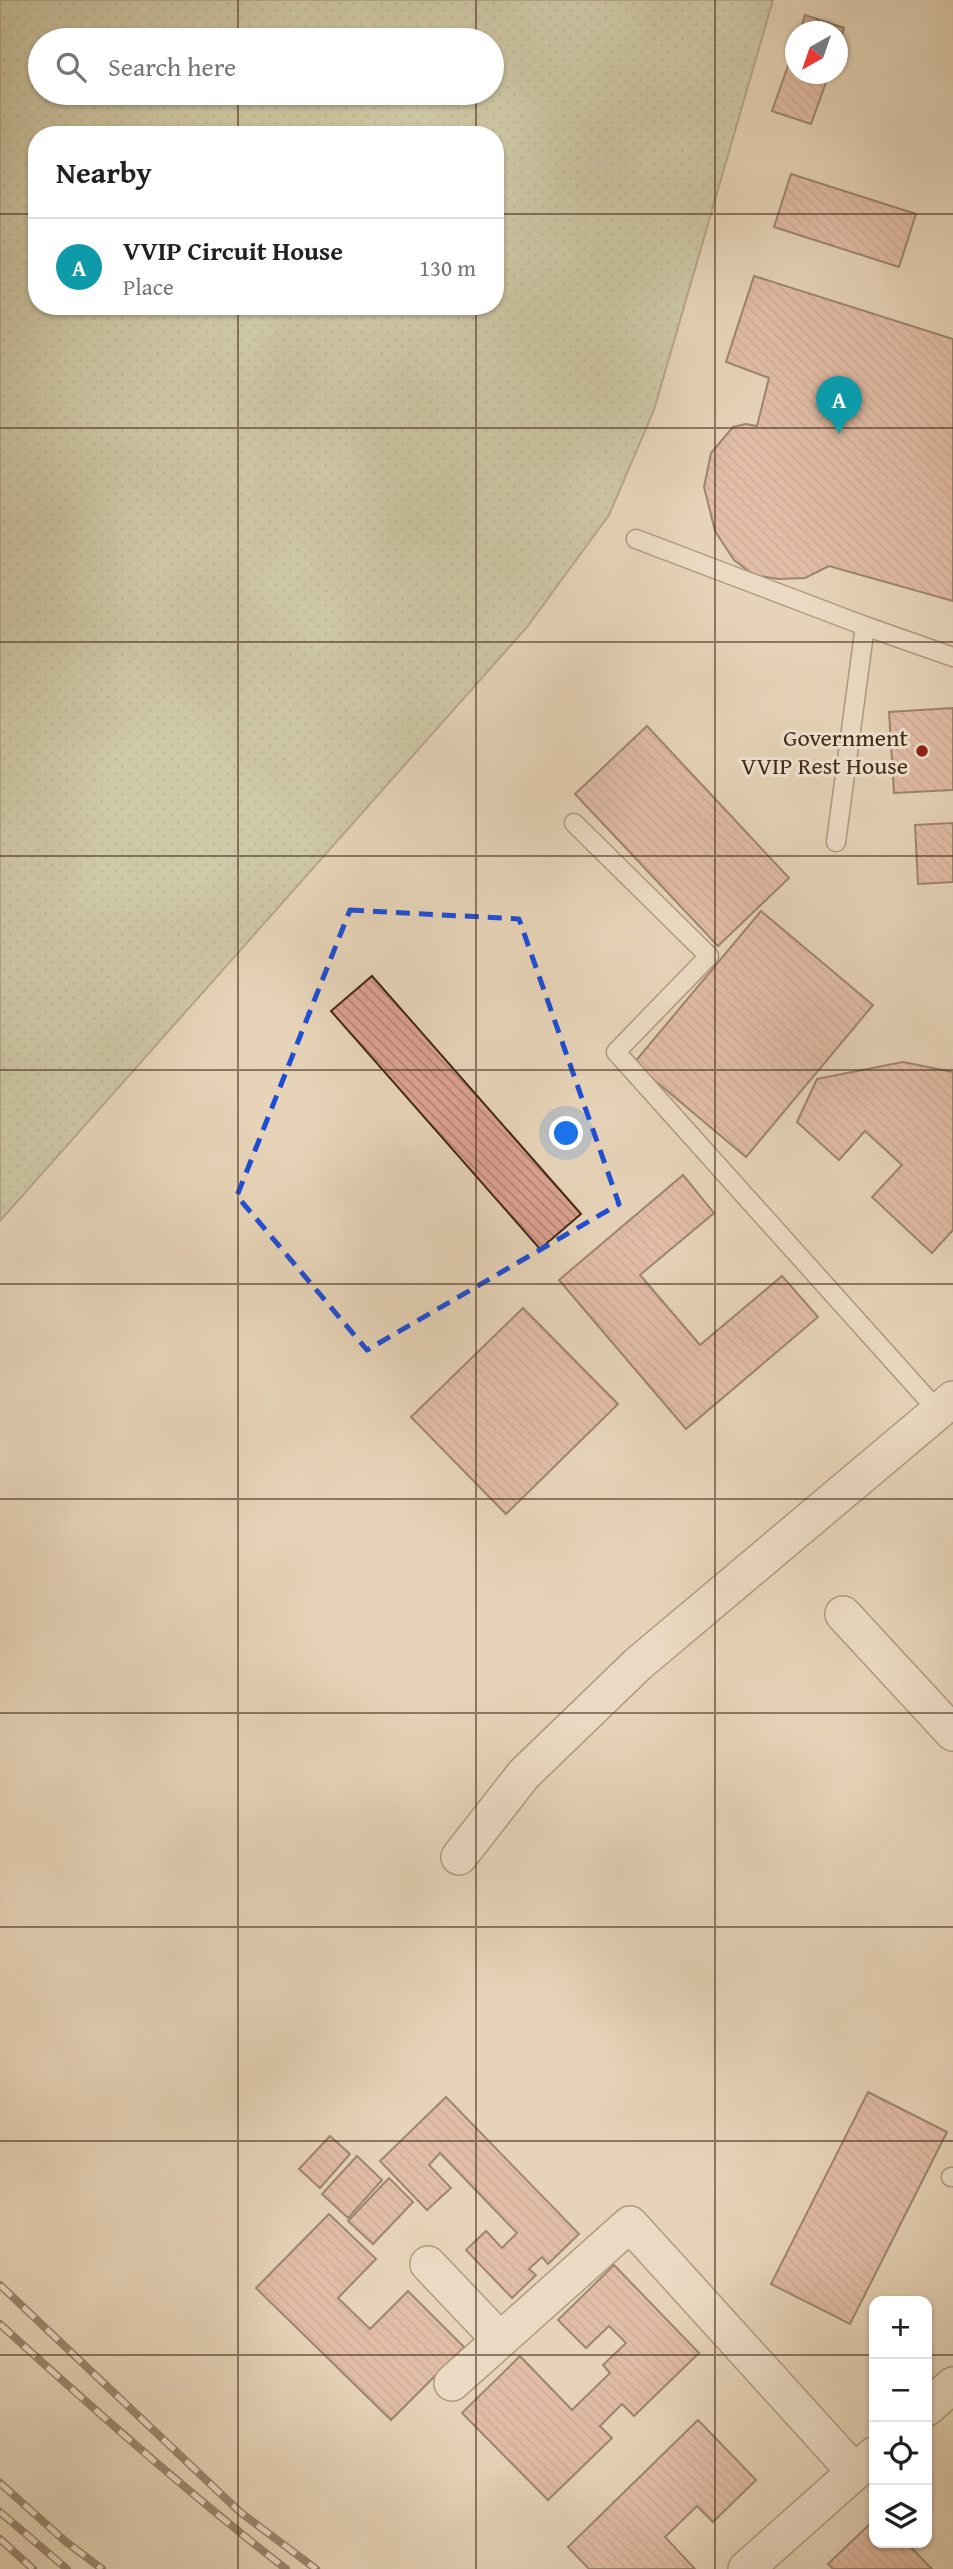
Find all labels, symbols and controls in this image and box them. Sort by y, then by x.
north arrow [785,21,848,84]
search box [28,28,504,105]
text: Search here [108,47,236,86]
icon: search [52,48,90,86]
text: Nearby [56,150,152,194]
text: VVIP Circuit House [123,231,343,270]
text: A [72,251,86,284]
text: 130 m [419,251,476,284]
text: Place [123,270,174,303]
pin: A [816,376,862,434]
place label: Government VVIP Rest House [741,720,909,783]
marker: Government VVIP Rest House [914,743,930,759]
your location [549,1116,583,1150]
map controls [869,2296,932,2548]
button: + [869,2296,932,2359]
button: − [869,2359,932,2422]
button: locate [869,2422,932,2485]
button: layers [869,2485,932,2548]

